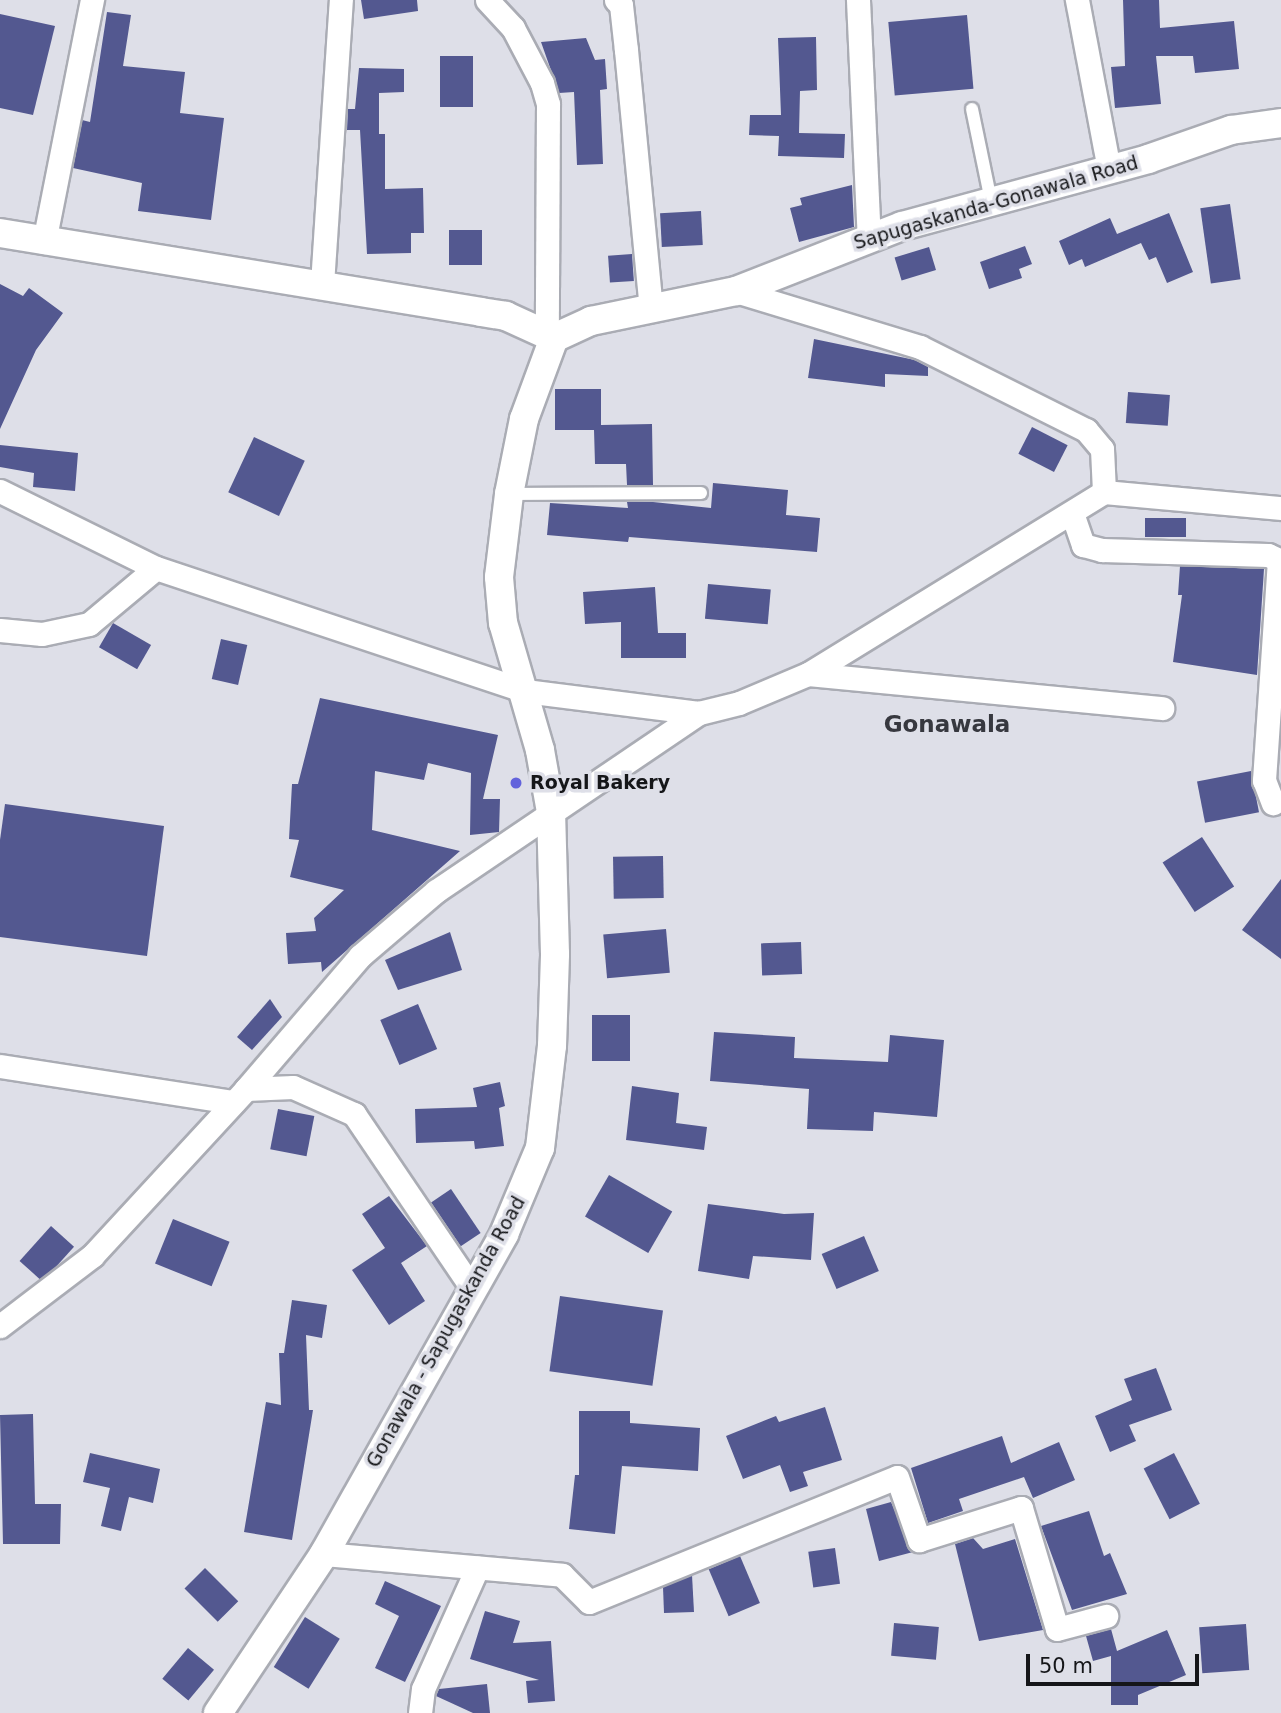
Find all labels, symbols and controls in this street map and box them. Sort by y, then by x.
street label: Sapugaskanda-Gonawala Road [851,151,1141,255]
district label: Gonawala [884,710,1010,738]
place label: Royal Bakery [530,772,670,794]
marker: Royal Bakery [508,775,524,791]
street label: Gonawala - Sapugaskanda Road [362,1193,530,1471]
scale bar [1029,1640,1202,1684]
text: 50 m [1039,1654,1093,1678]

